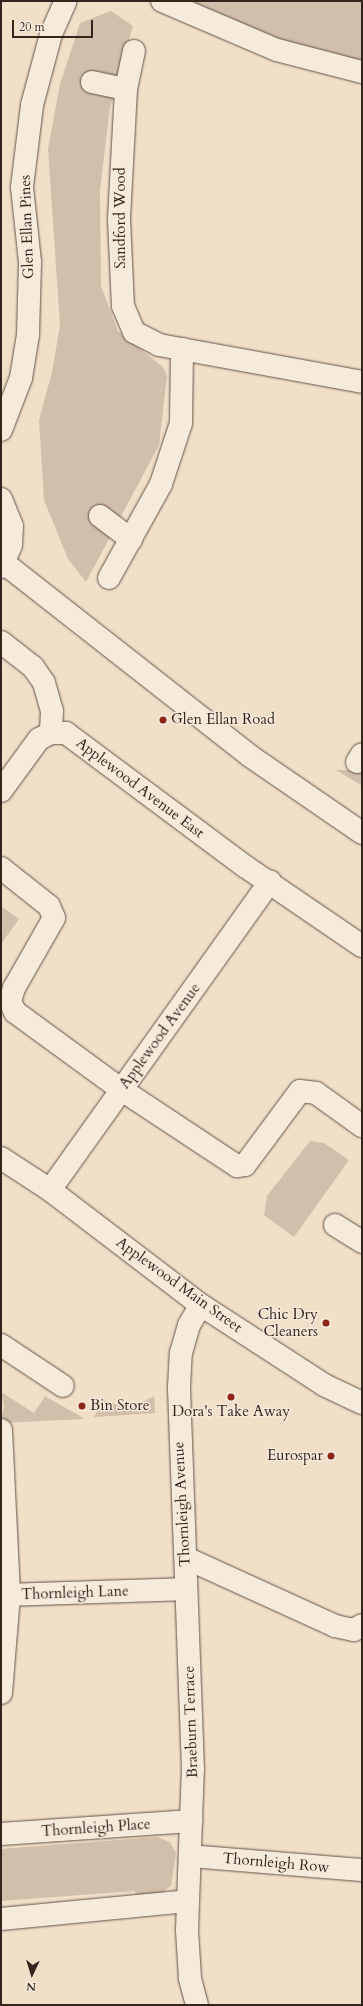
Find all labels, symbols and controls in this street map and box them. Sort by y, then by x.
scale bar [14,12,95,38]
text: 20 m [19,19,45,35]
street label: Sandford Wood [112,167,130,269]
street label: Glen Ellan Pines [16,175,38,279]
place label: Glen Ellan Road [171,711,275,729]
marker: Glen Ellan Road [158,715,168,725]
street label: Applewood Avenue East [72,734,208,842]
street label: Applewood Avenue [116,980,204,1092]
street label: Applewood Main Street [113,1233,245,1337]
place label: Chic Dry Cleaners [258,1305,318,1340]
marker: Chic Dry Cleaners [321,1318,331,1328]
marker: Dora's Take Away [226,1392,236,1402]
place label: Bin Store [90,1397,150,1415]
marker: Bin Store [77,1401,87,1411]
place label: Dora's Take Away [172,1403,290,1421]
street label: Thornleigh Avenue [170,1441,194,1567]
place label: Eurospar [267,1447,323,1465]
marker: Eurospar [326,1451,336,1461]
street label: Thornleigh Lane [21,1582,129,1604]
street label: Braeburn Terrace [180,1666,202,1778]
street label: Thornleigh Place [41,1815,151,1841]
street label: Thornleigh Row [222,1849,330,1877]
north arrow [12,1954,52,1994]
text: N [26,1979,36,1994]

